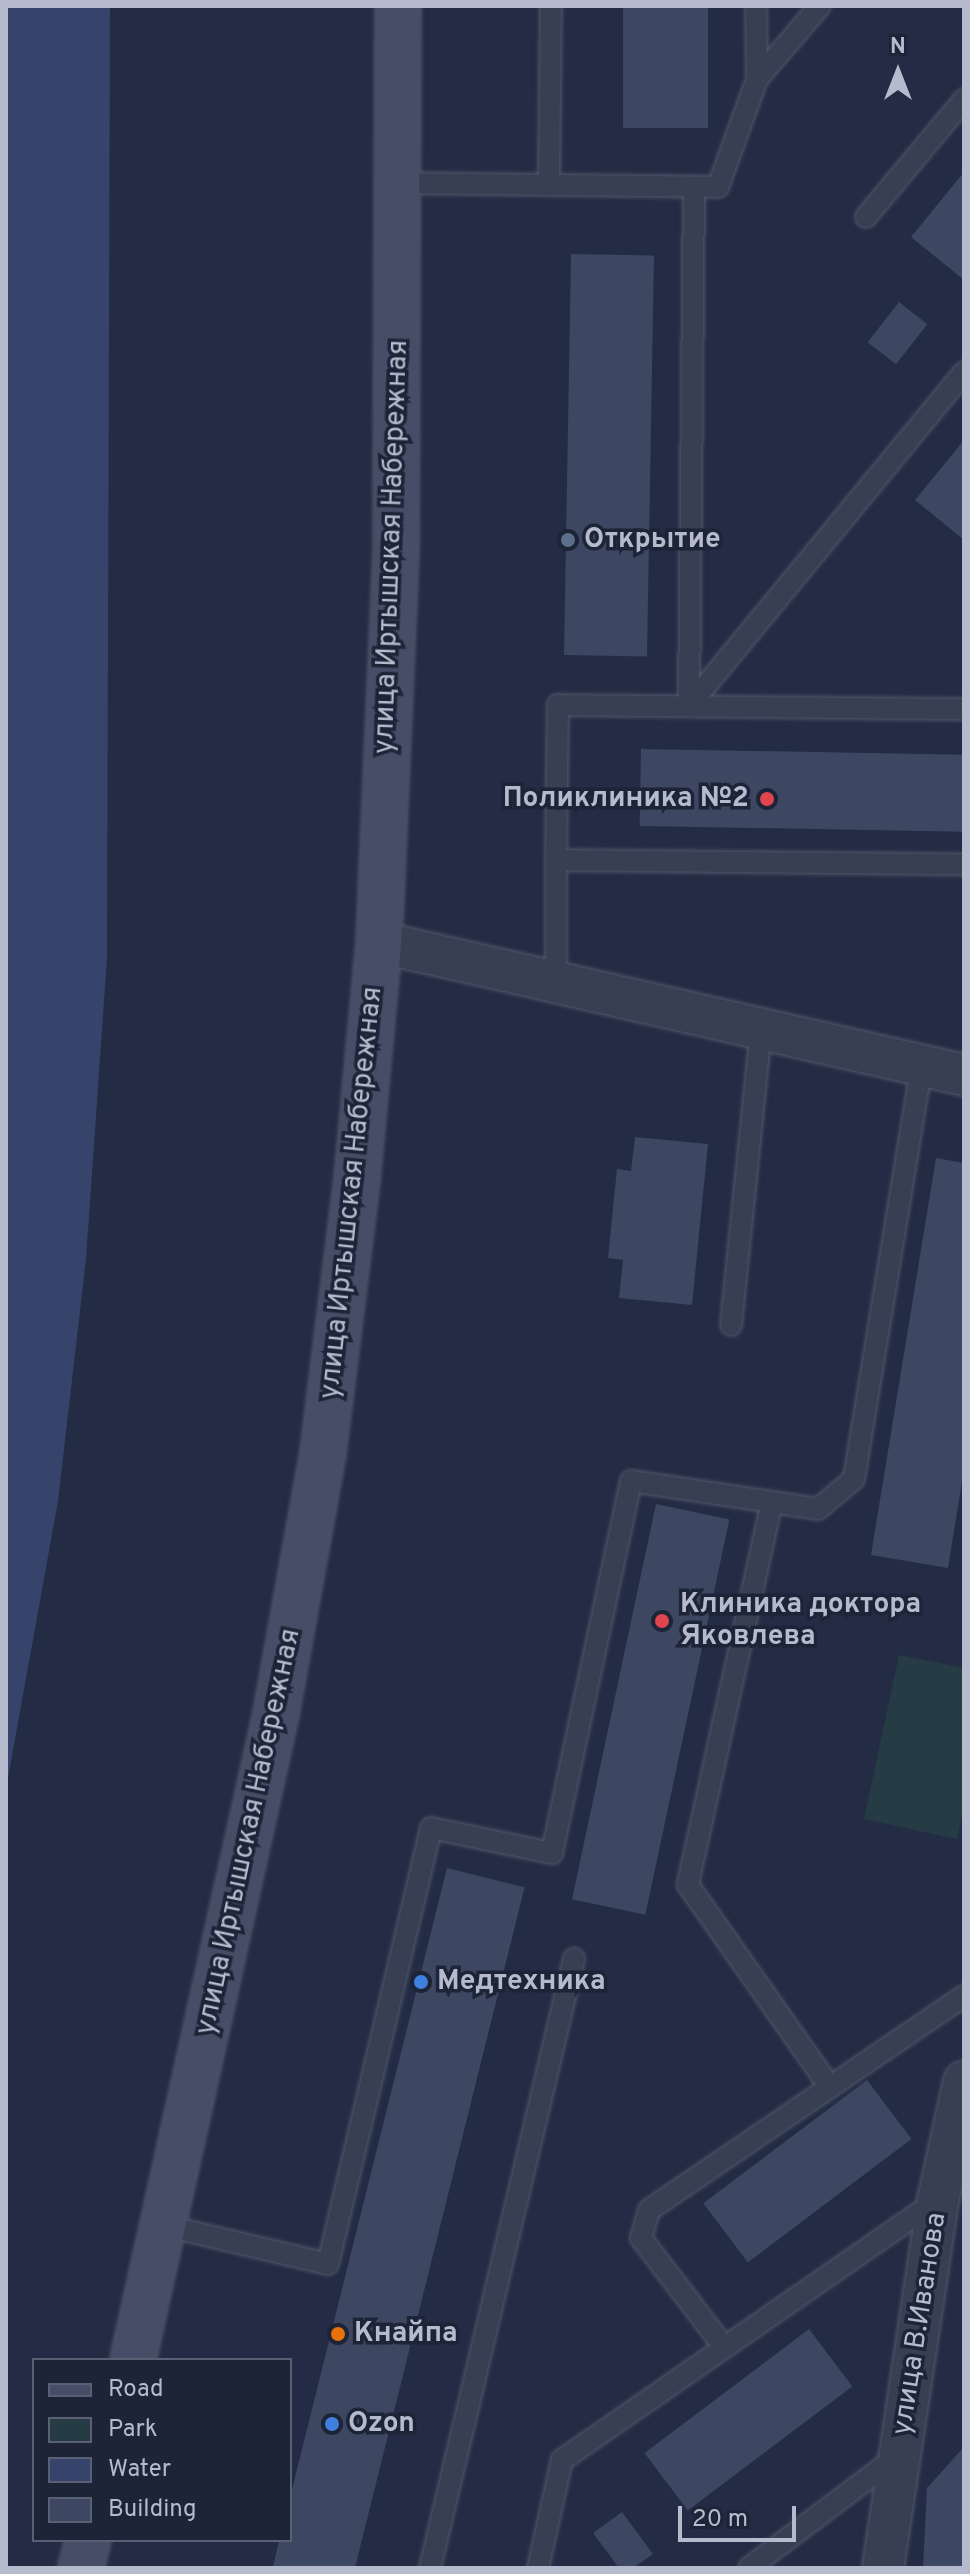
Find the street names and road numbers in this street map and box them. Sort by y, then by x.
street label: улица Иртышская Набережная [368,339,416,755]
street label: улица Иртышская Набережная [314,985,390,1401]
street label: улица Иртышская Набережная [189,1626,309,2038]
street label: улица В.Иванова [886,2210,954,2438]

